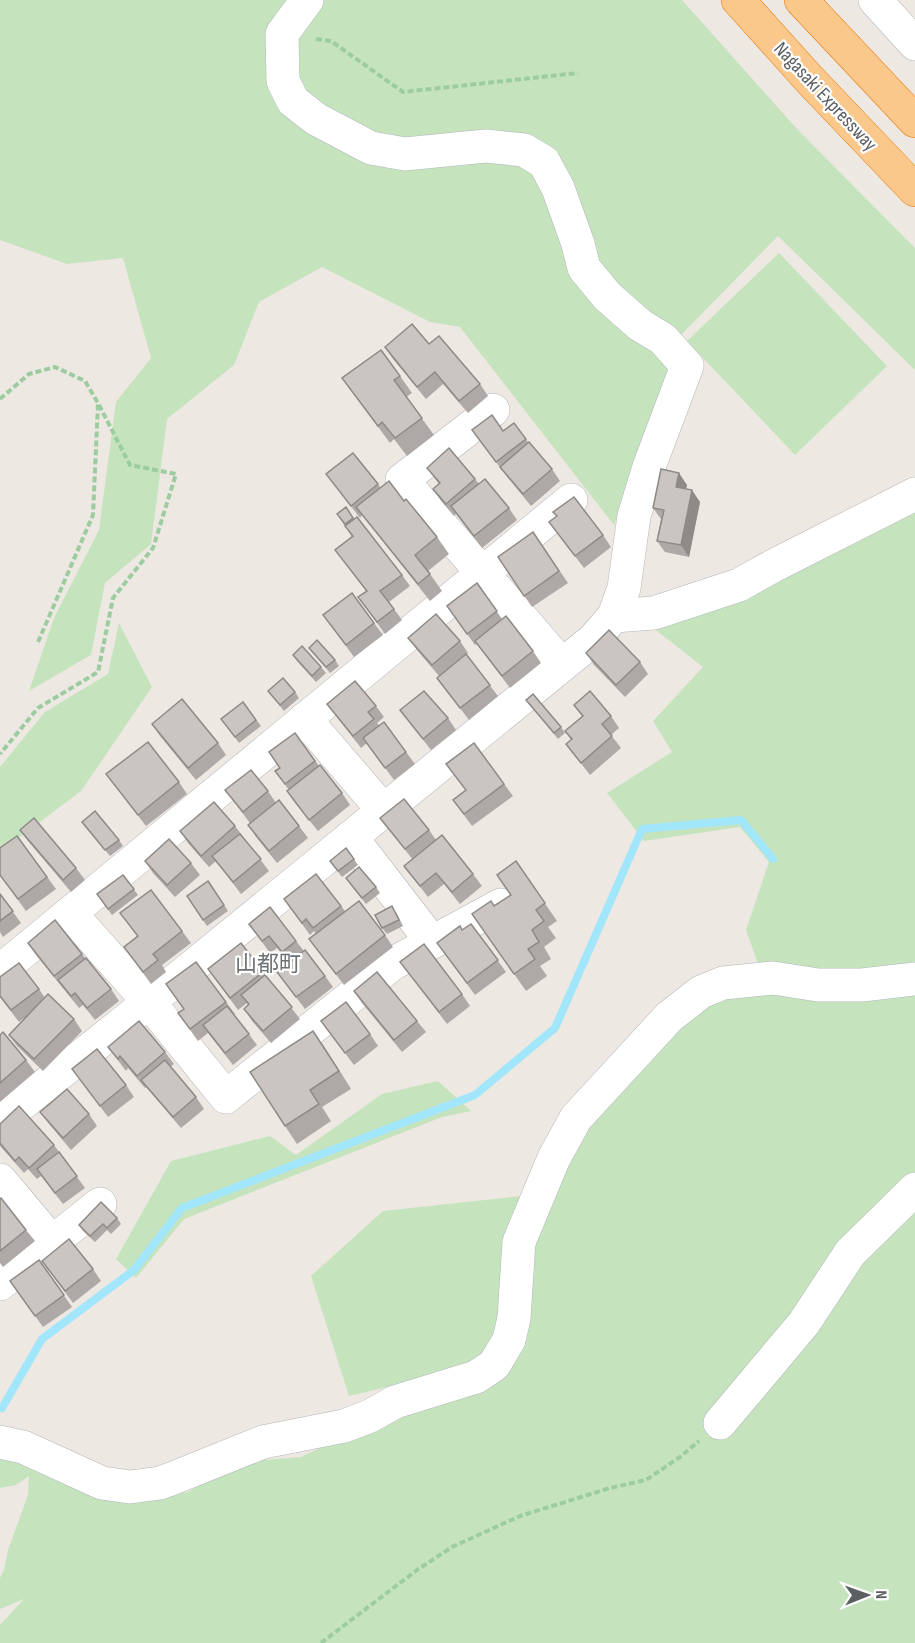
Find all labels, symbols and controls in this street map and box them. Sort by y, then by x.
street label: Nagasaki Expressway [769,37,882,156]
district label: 山都町 [235,951,301,978]
north arrow [837,1565,897,1625]
text: N [871,1590,890,1599]

